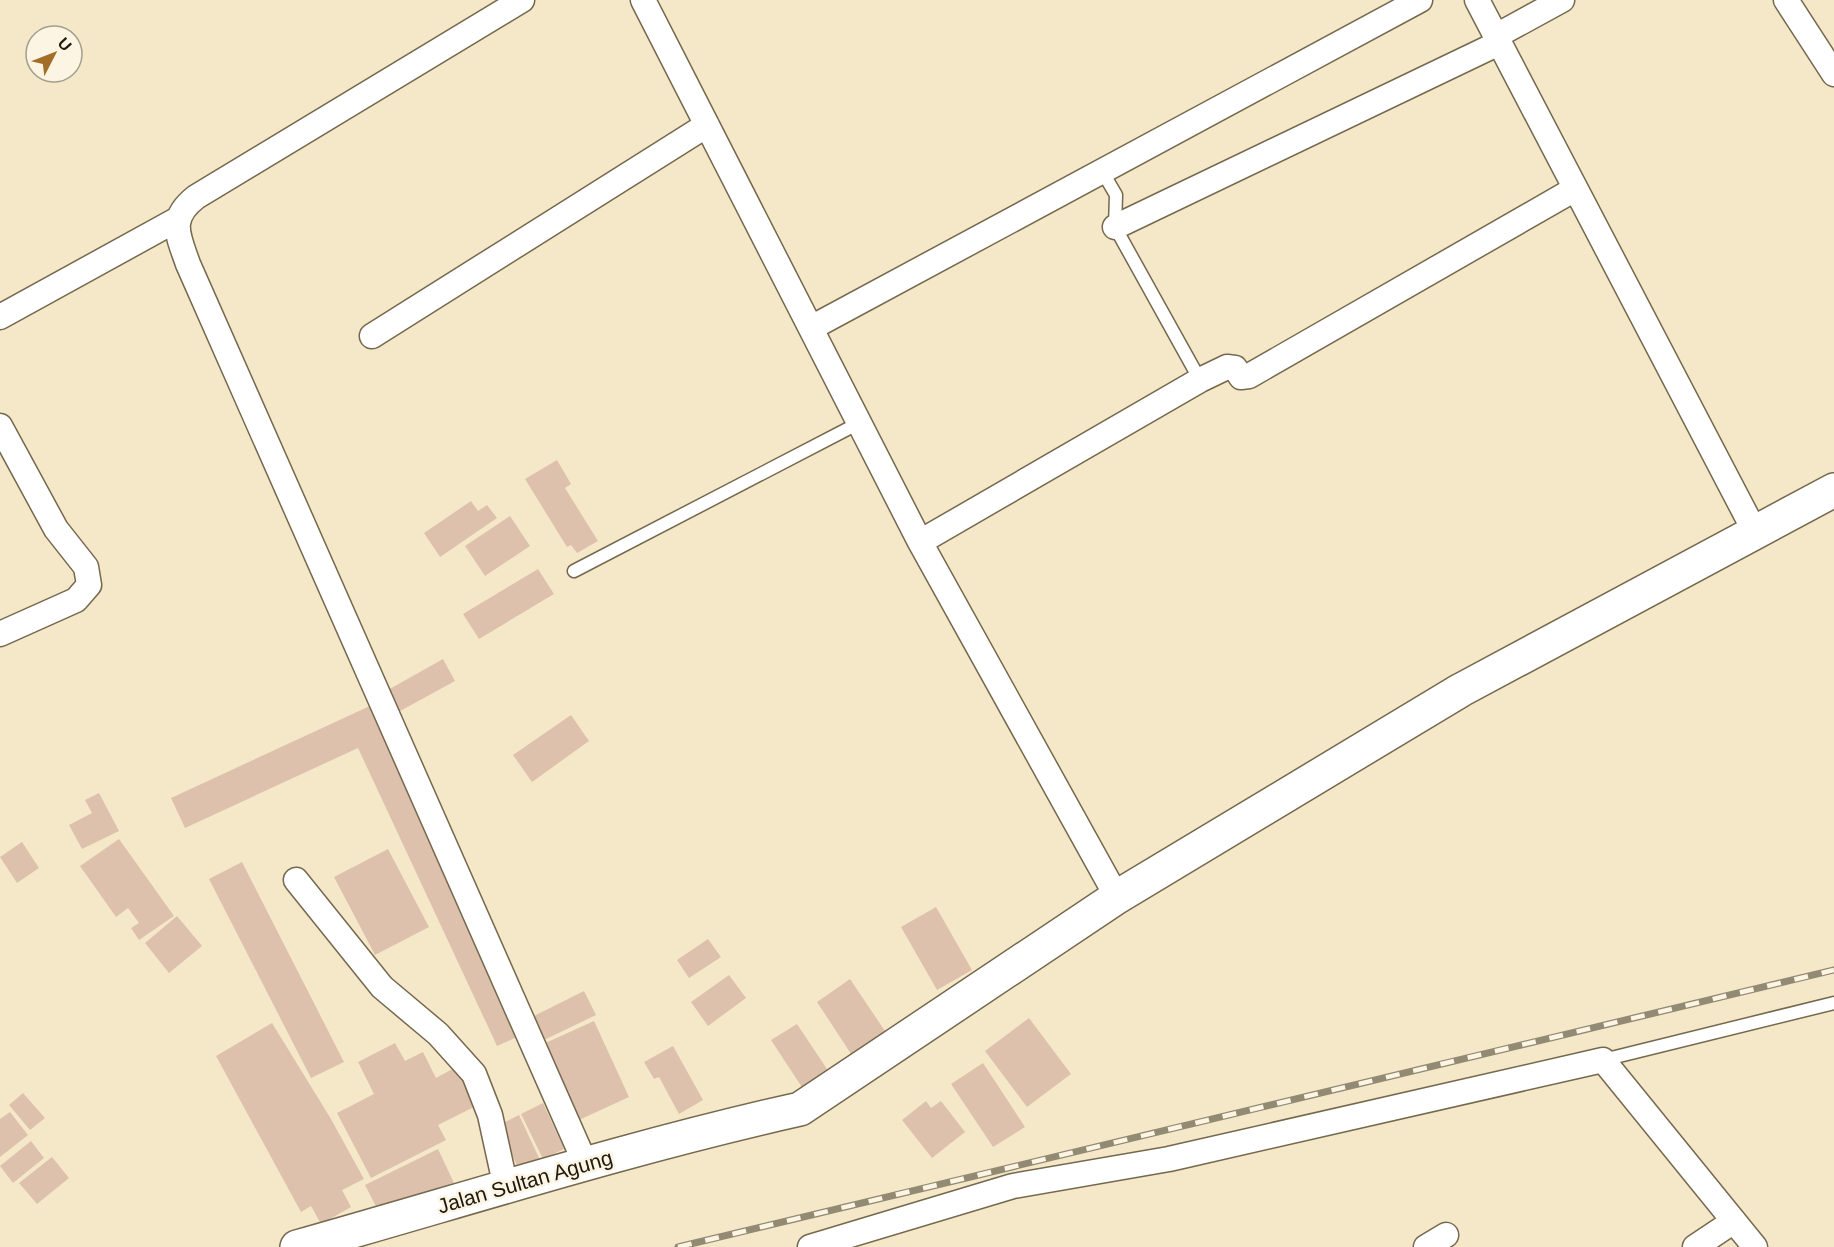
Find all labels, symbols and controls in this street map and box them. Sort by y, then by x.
north arrow [24,24,84,84]
text: U [55,34,75,54]
street label: Jalan Sultan Agung [435,1146,615,1218]

